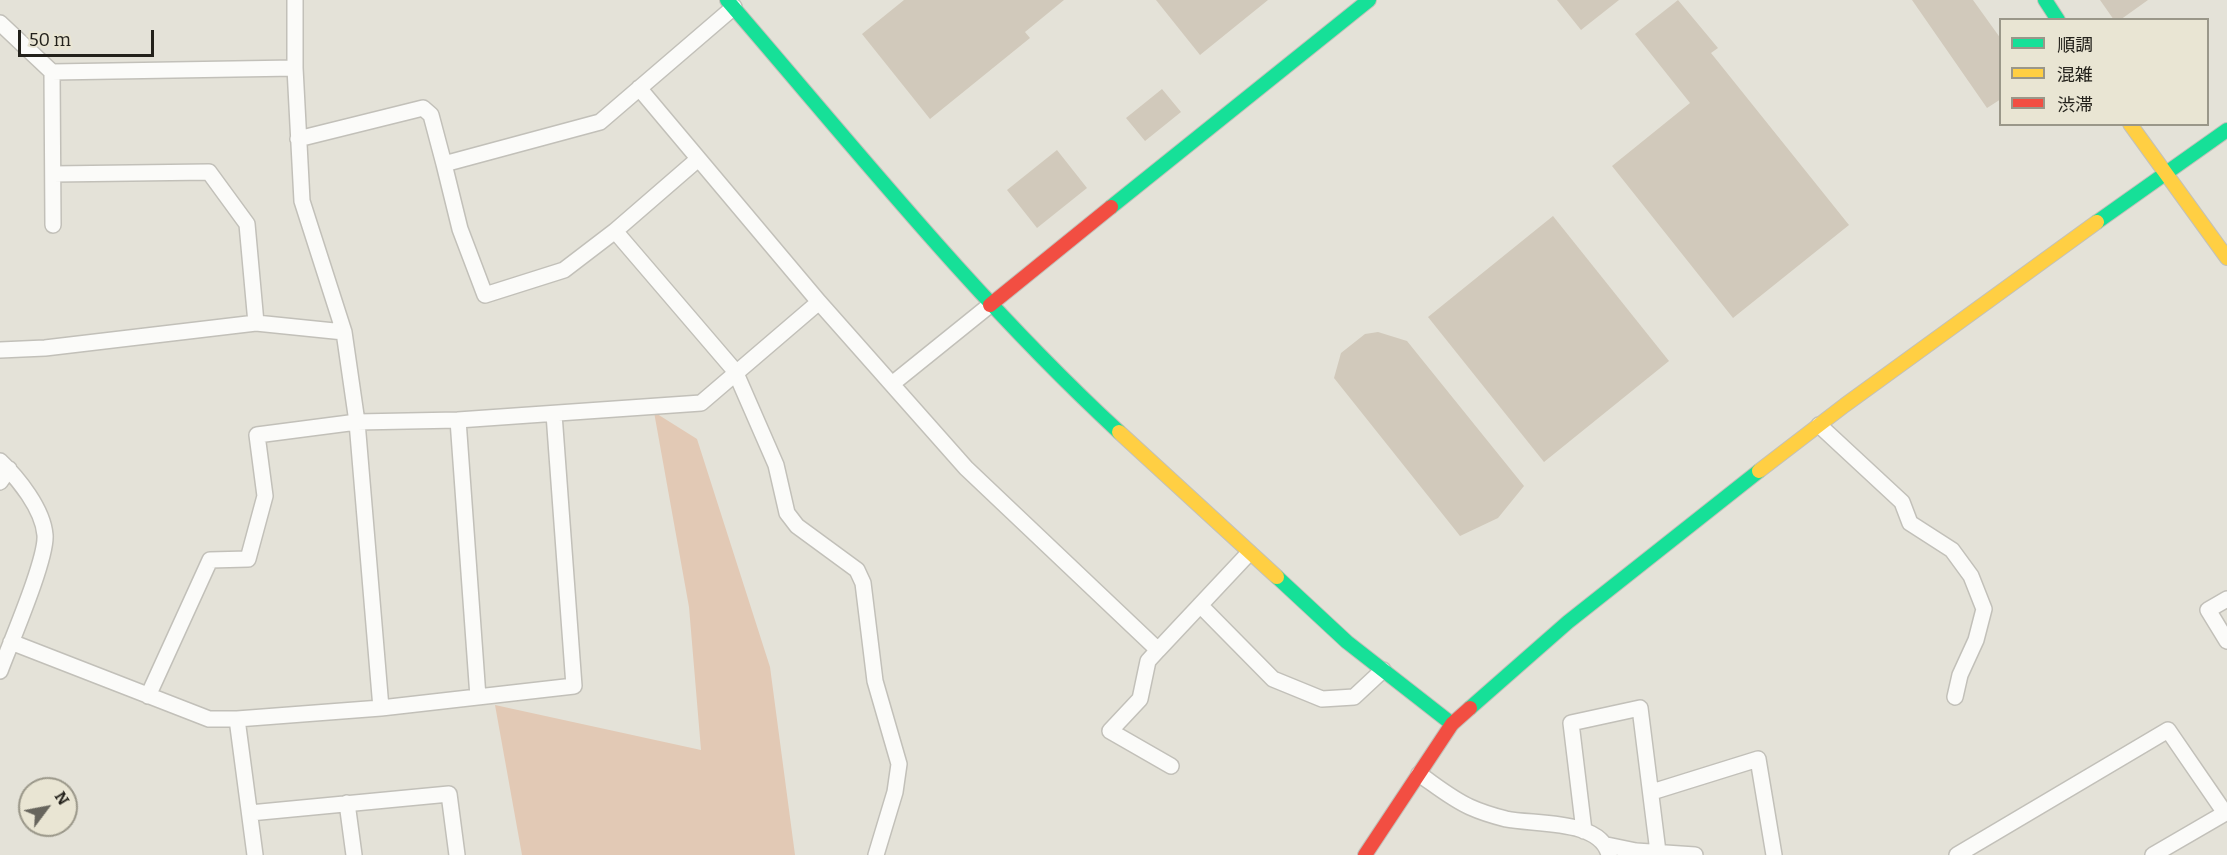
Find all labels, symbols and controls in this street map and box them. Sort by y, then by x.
scale bar [21,18,158,56]
legend [1999,18,2209,126]
text: 50 m [29,29,71,51]
text: 順調 [2057,34,2093,56]
text: 混雑 [2057,64,2093,86]
text: 渋滞 [2057,94,2093,116]
north arrow [18,777,78,837]
text: N [51,788,73,809]

